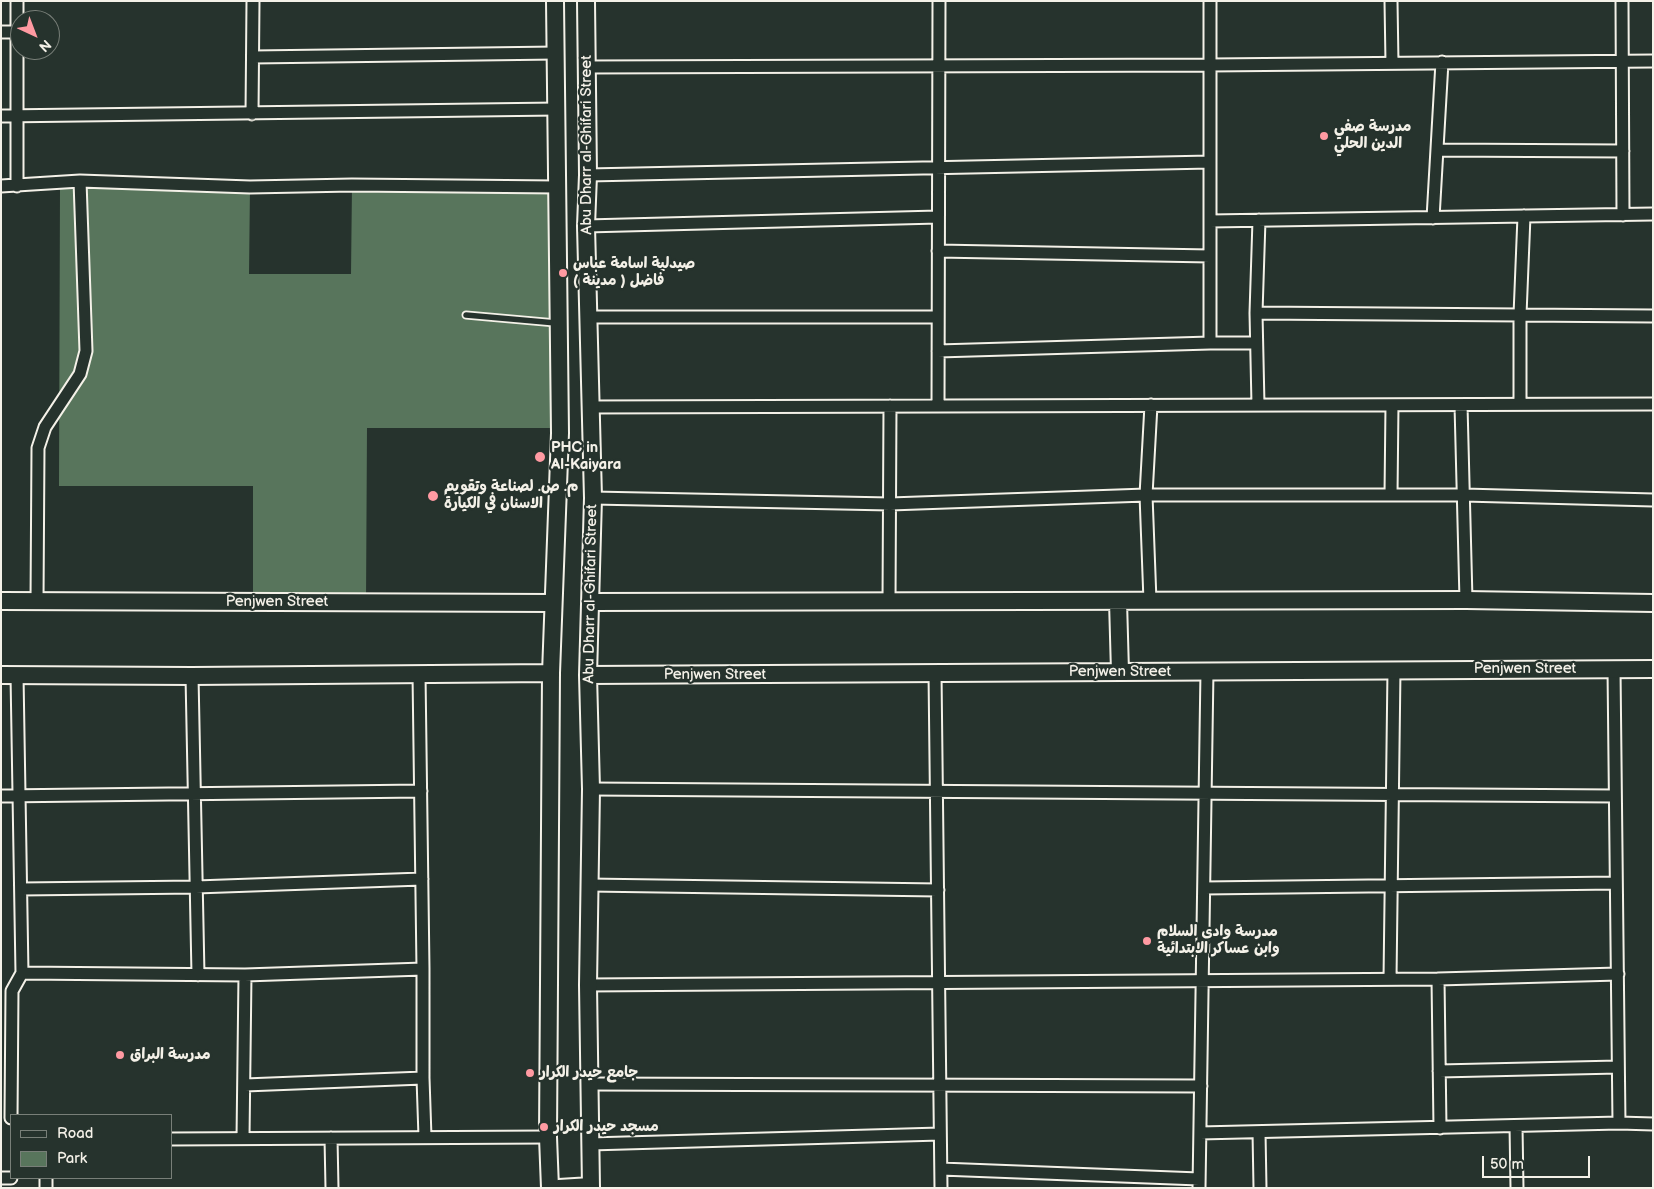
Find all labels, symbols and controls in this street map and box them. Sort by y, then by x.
north arrow [10,10,60,60]
text: N [35,36,55,55]
street label: Abu Dharr al-Ghifari Street [578,55,596,235]
place label: مدرسة صفي الدين الحلي [1334,118,1411,153]
marker: مدرسة صفي الدين الحلي [1318,130,1330,142]
place label: صيدلية اسامة عباس فاضل ( مدينة ) [573,255,695,290]
marker: صيدلية اسامة عباس فاضل ( مدينة ) [557,267,569,279]
place label: PHC in Al-Kaiyara [551,439,621,474]
marker: PHC in Al-Kaiyara [533,450,547,464]
place label: م. ص. لصناعة وتقويم الاسنان في الكيارة [444,478,579,513]
marker: م. ص. لصناعة وتقويم الاسنان في الكيارة [426,489,440,503]
street label: Abu Dharr al-Ghifari Street [580,504,602,684]
street label: Penjwen Street [226,593,328,611]
street label: Penjwen Street [1474,660,1576,678]
street label: Penjwen Street [1069,663,1171,681]
street label: Penjwen Street [664,666,766,684]
place label: مدرسة وادي السلام وابن عساكر الابتدائية [1157,923,1280,958]
marker: مدرسة وادي السلام وابن عساكر الابتدائية [1141,935,1153,947]
place label: مدرسة البراق [130,1046,211,1064]
marker: مدرسة البراق [114,1049,126,1061]
place label: جامع حيدر الكرار [540,1064,638,1082]
marker: جامع حيدر الكرار [524,1067,536,1079]
legend [10,1114,172,1179]
place label: مسجد حيدر الكرار [554,1118,659,1136]
marker: مسجد حيدر الكرار [538,1121,550,1133]
text: Road [57,1124,93,1143]
scale bar [1484,1146,1592,1178]
text: Park [57,1149,87,1168]
text: 50 m [1490,1155,1524,1174]

